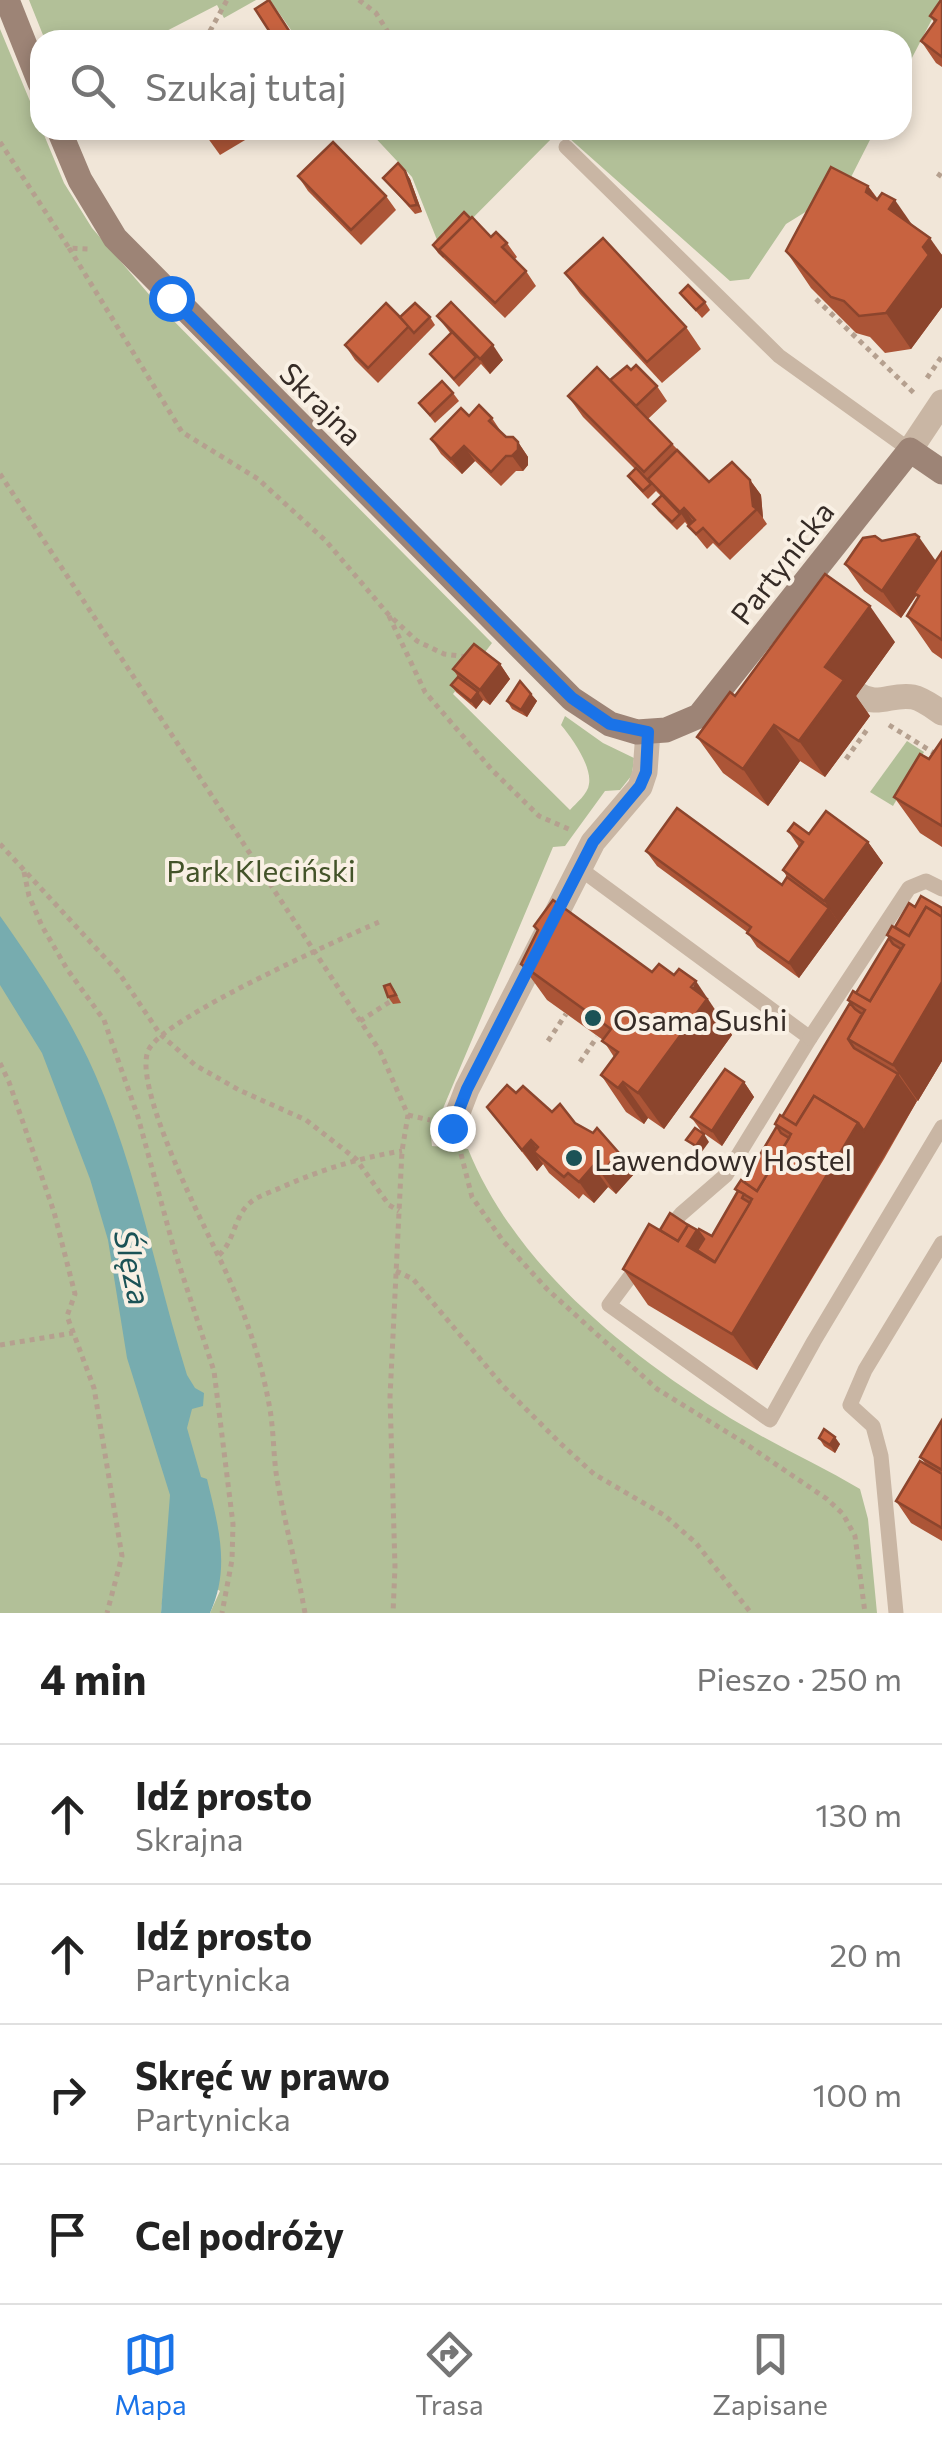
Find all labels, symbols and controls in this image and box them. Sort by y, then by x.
search box [30,30,912,140]
icon: search [65,58,120,113]
text: Szukaj tutaj [145,62,347,109]
route start [149,276,195,322]
street label: Skrajna [273,354,371,452]
street label: Partynicka [721,493,841,631]
park label: Park Kleciński [166,851,356,888]
place label: Osama Sushi [613,1000,787,1037]
marker: Osama Sushi [582,1007,604,1029]
route end [430,1106,476,1152]
place label: Lawendowy Hostel [594,1140,852,1177]
marker: Lawendowy Hostel [563,1147,585,1169]
water label: Ślęza [106,1225,162,1309]
text: 4 min [40,1652,146,1704]
text: Pieszo · 250 m [696,1658,902,1698]
text: Idź prosto [135,1771,312,1818]
icon: ahead [40,1787,95,1842]
text: 130 m [815,1794,902,1834]
text: Skrajna [135,1818,244,1858]
text: Idź prosto [135,1911,312,1958]
icon: ahead [40,1927,95,1982]
text: 20 m [829,1934,902,1974]
text: Partynicka [135,1958,291,1998]
text: Skręć w prawo [135,2051,390,2098]
icon: right [40,2067,95,2122]
text: 100 m [813,2074,902,2114]
text: Partynicka [135,2098,291,2138]
icon: arrive [40,2207,95,2262]
text: Cel podróży [135,2211,344,2258]
tab: Mapa [114,2327,187,2421]
tab: Trasa [415,2327,484,2421]
tab: Zapisane [712,2327,828,2421]

